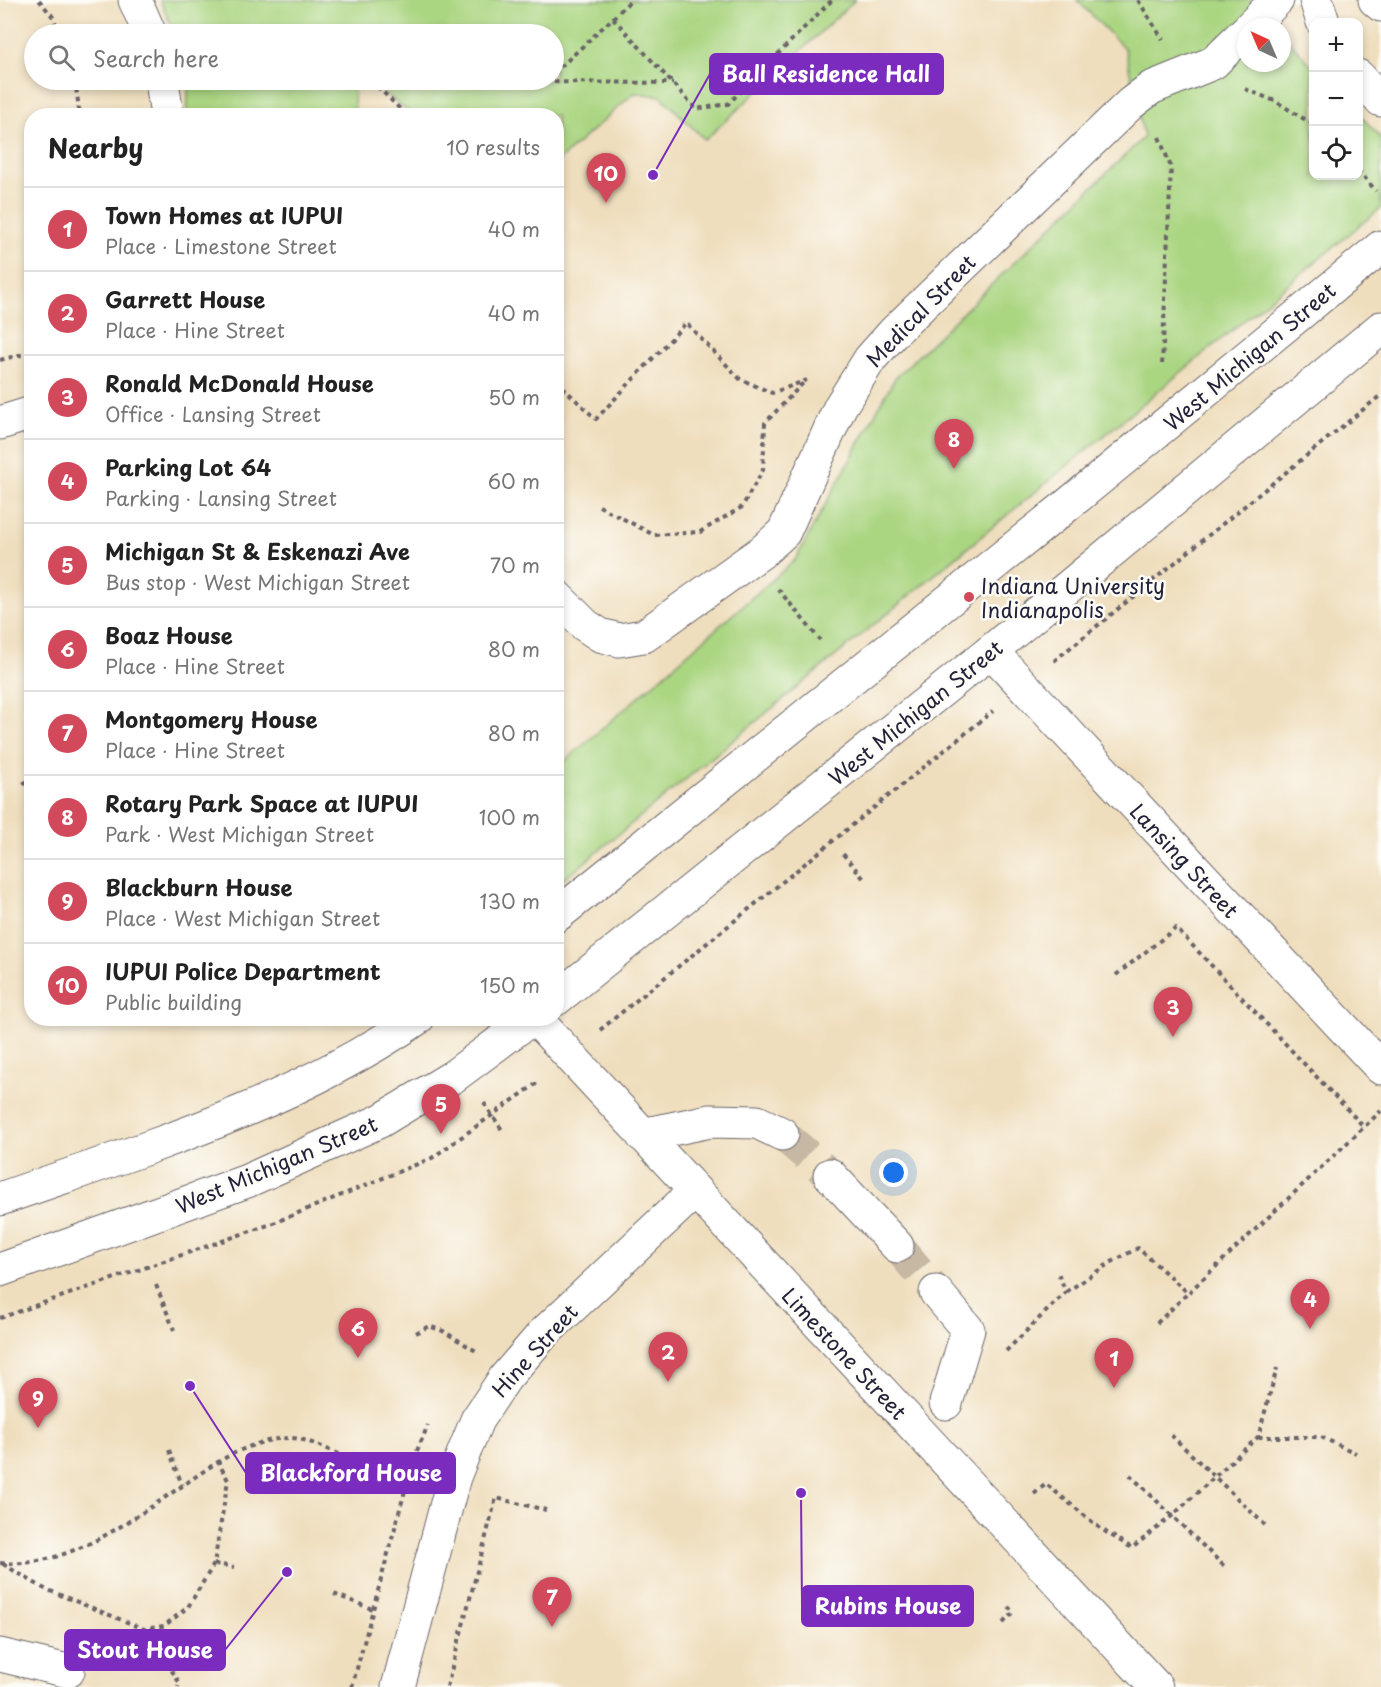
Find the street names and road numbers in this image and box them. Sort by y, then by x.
street label: Medical Street [858,246,982,374]
street label: West Michigan Street [1156,274,1342,438]
street label: West Michigan Street [821,631,1009,793]
street label: Lansing Street [1123,795,1247,925]
street label: West Michigan Street [170,1107,382,1221]
street label: Limestone Street [775,1280,915,1426]
street label: Hine Street [483,1296,585,1404]

